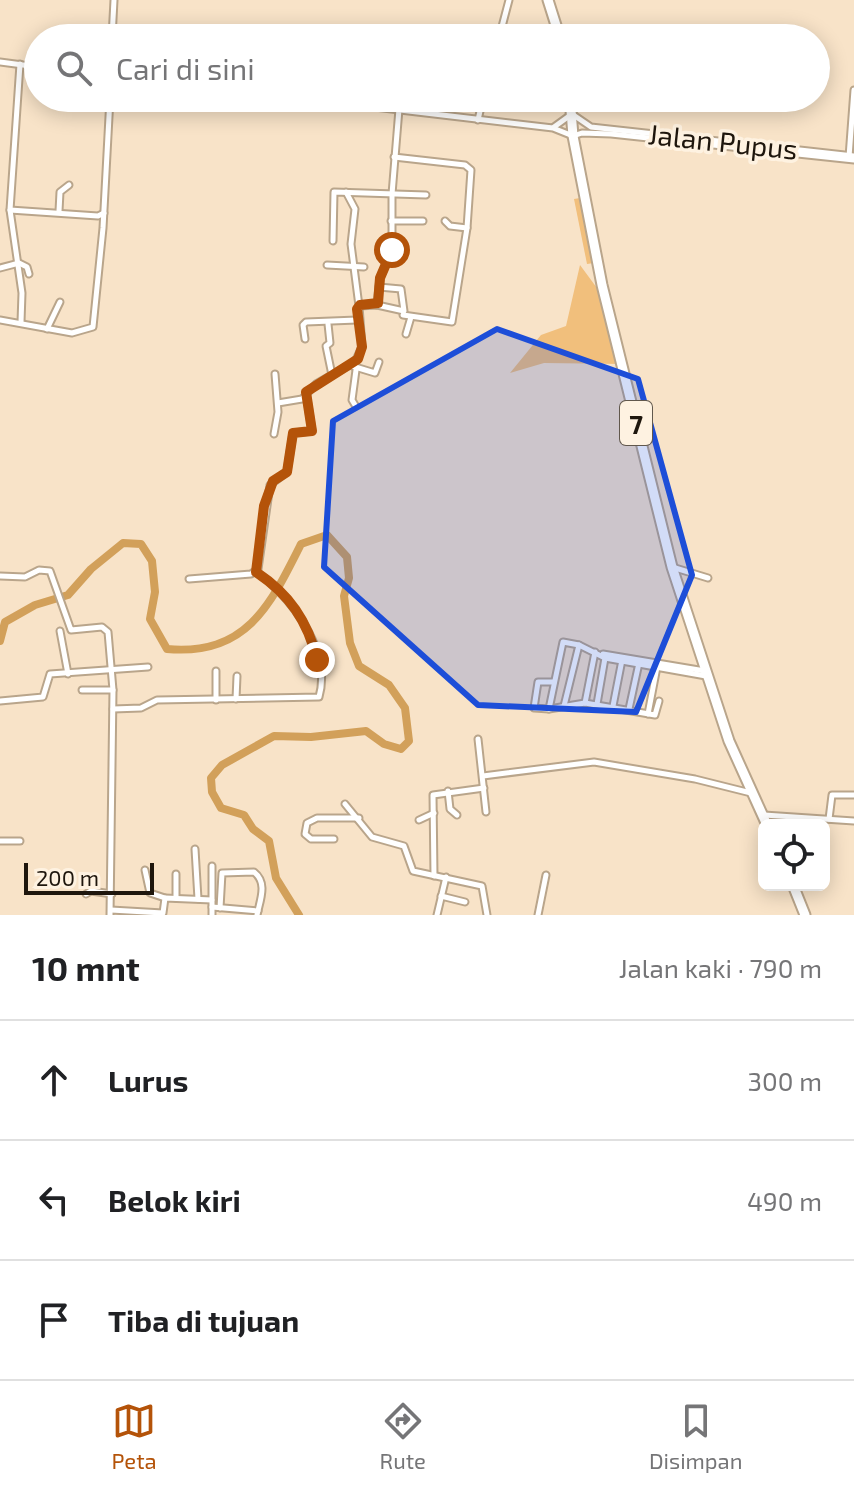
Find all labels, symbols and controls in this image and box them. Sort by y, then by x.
search box [24,24,830,112]
icon: search [52,46,96,90]
text: Cari di sini [116,50,255,86]
street label: Jalan Pupus [647,116,799,166]
route start [374,232,410,268]
road number: 7 [620,401,652,445]
route end [299,642,335,678]
map controls [758,819,830,891]
button: locate [758,819,830,891]
scale bar [24,859,154,895]
text: 200 m [36,864,99,890]
text: 10 mnt [32,947,140,988]
text: Jalan kaki · 790 m [619,952,822,983]
icon: ahead [32,1058,76,1102]
text: Lurus [108,1062,188,1098]
text: 300 m [748,1065,822,1096]
icon: left [32,1178,76,1222]
text: Belok kiri [108,1182,241,1218]
text: 490 m [747,1185,822,1216]
icon: arrive [32,1298,76,1342]
text: Tiba di tujuan [108,1302,299,1338]
tab: Peta [111,1399,157,1473]
tab: Rute [380,1399,426,1473]
tab: Disimpan [649,1399,742,1473]

